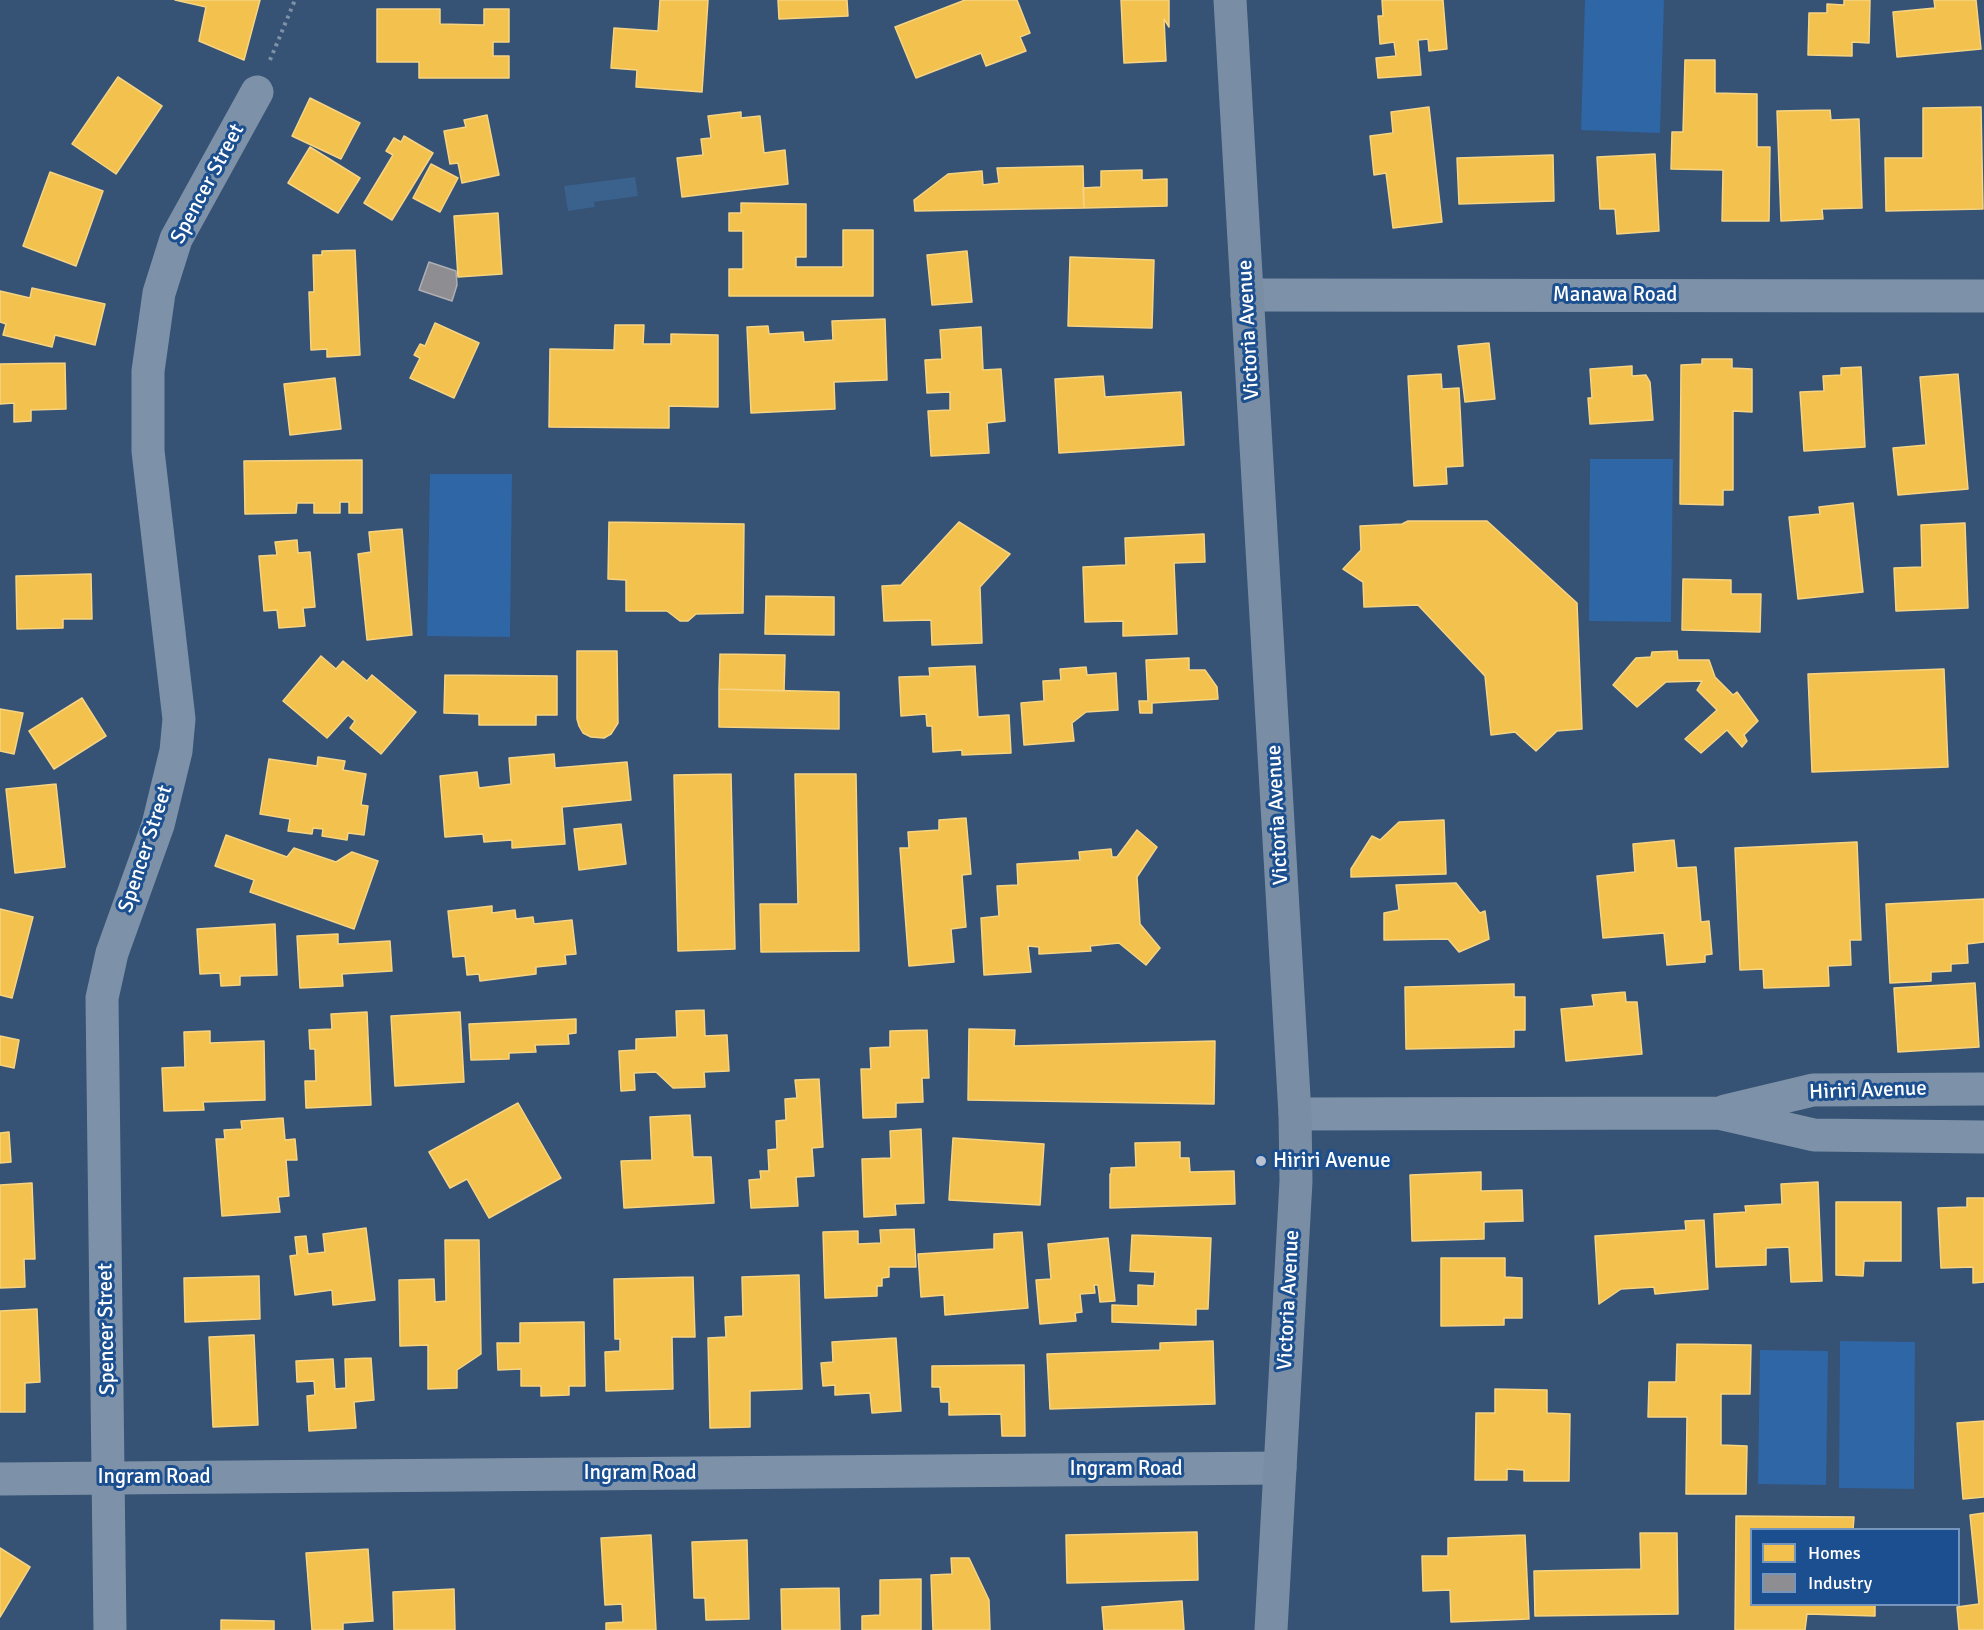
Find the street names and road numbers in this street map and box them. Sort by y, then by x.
street label: Spencer Street [166,120,250,248]
street label: Victoria Avenue [1233,259,1265,401]
street label: Manawa Road [1553,282,1677,308]
street label: Victoria Avenue [1262,744,1294,886]
street label: Spencer Street [114,782,178,916]
street label: Hiriri Avenue [1809,1076,1927,1106]
street label: Victoria Avenue [1273,1229,1305,1371]
street label: Spencer Street [93,1263,121,1395]
street label: Ingram Road [1069,1456,1183,1482]
street label: Ingram Road [583,1460,697,1486]
street label: Ingram Road [97,1464,211,1490]

